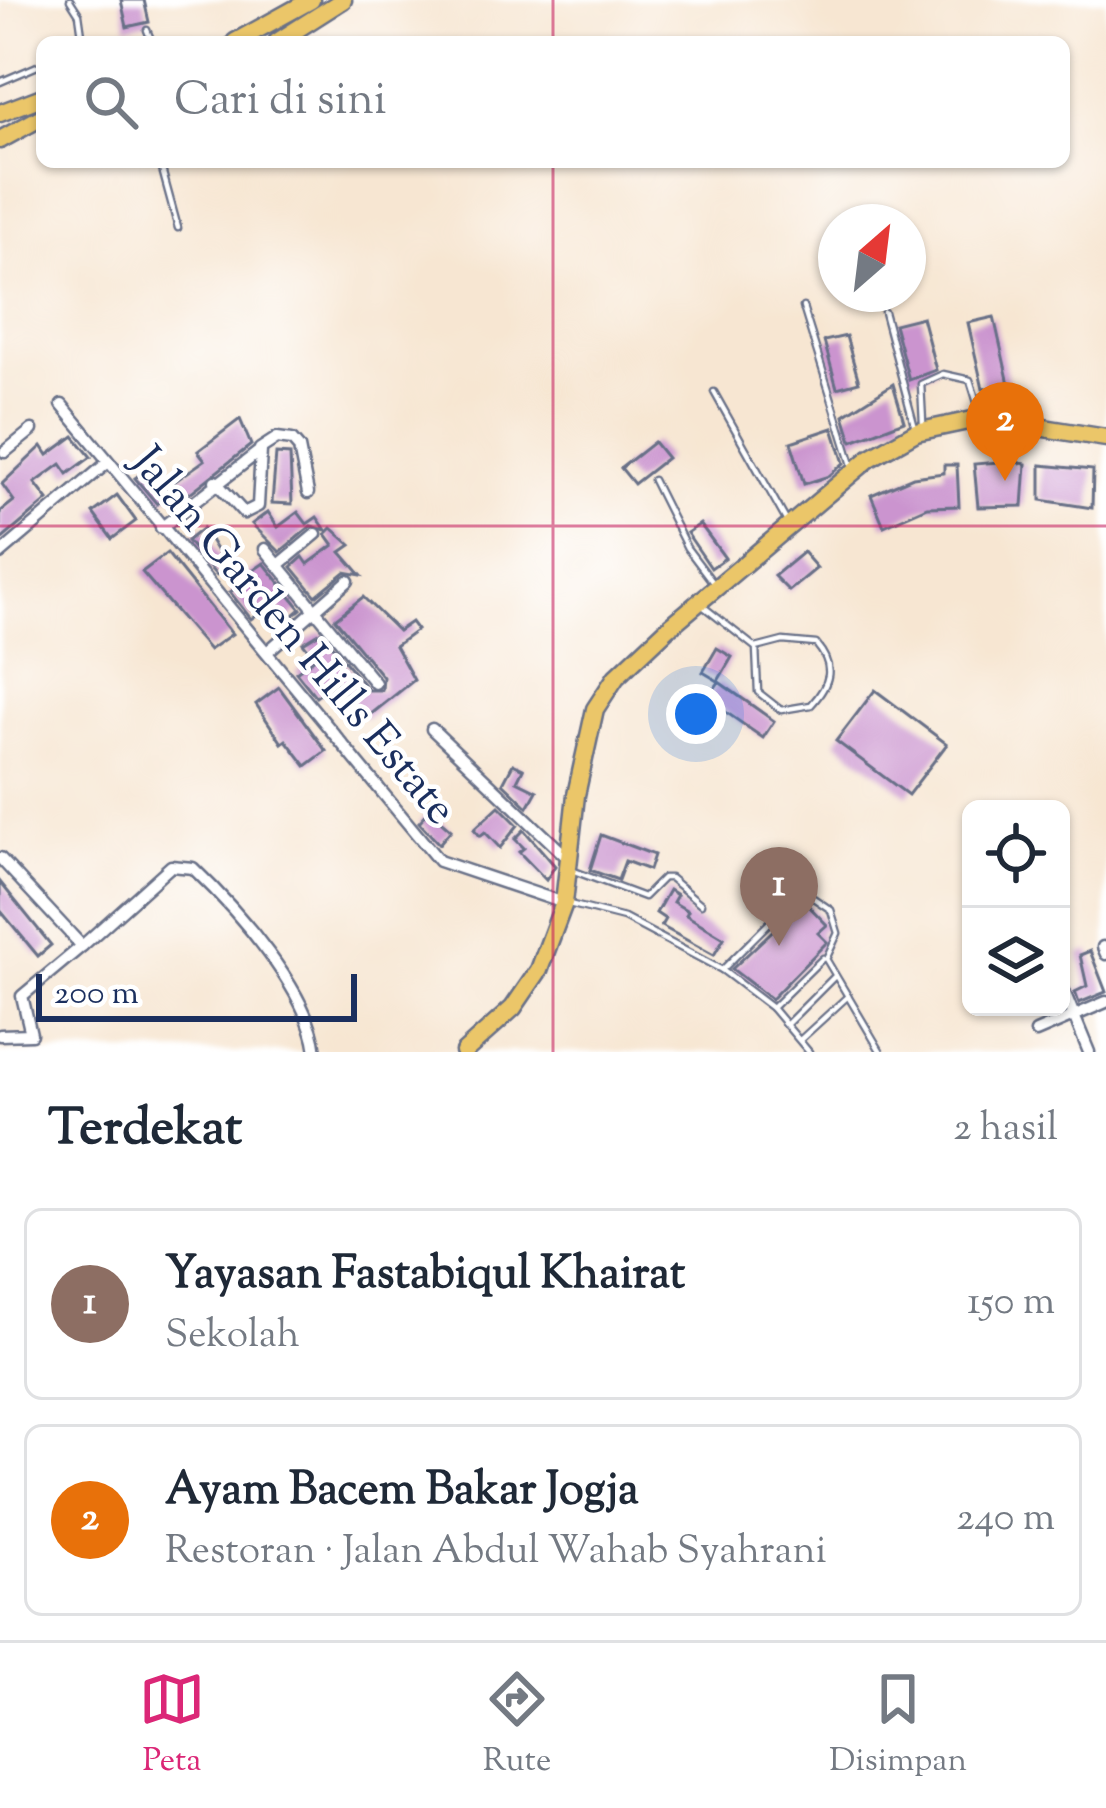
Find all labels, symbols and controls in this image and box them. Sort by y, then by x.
search box [36,36,1070,168]
icon: search [78,69,144,135]
text: Cari di sini [174,70,387,135]
north arrow [818,204,926,312]
pin: 2 [966,382,1044,481]
street label: Jalan Garden Hills Estate [112,432,470,841]
your location [666,684,726,744]
map controls [962,800,1070,1016]
button: locate [962,800,1070,908]
pin: 1 [740,847,818,946]
button: layers [962,908,1070,1016]
scale bar [36,968,357,1021]
text: 200 m [54,971,139,1019]
text: Terdekat [48,1094,242,1167]
text: 2 hasil [953,1102,1058,1158]
text: Yayasan Fastabiqul Khairat [165,1244,685,1309]
text: 1 [83,1276,97,1332]
text: 150 m [967,1276,1055,1332]
text: Sekolah [165,1309,300,1365]
text: Ayam Bacem Bakar Jogja [165,1460,639,1525]
text: 2 [81,1492,99,1548]
text: 240 m [956,1492,1055,1548]
text: Restoran · Jalan Abdul Wahab Syahrani [165,1525,827,1581]
tab: Peta [139,1666,205,1786]
tab: Rute [483,1666,551,1786]
tab: Disimpan [829,1666,967,1786]

